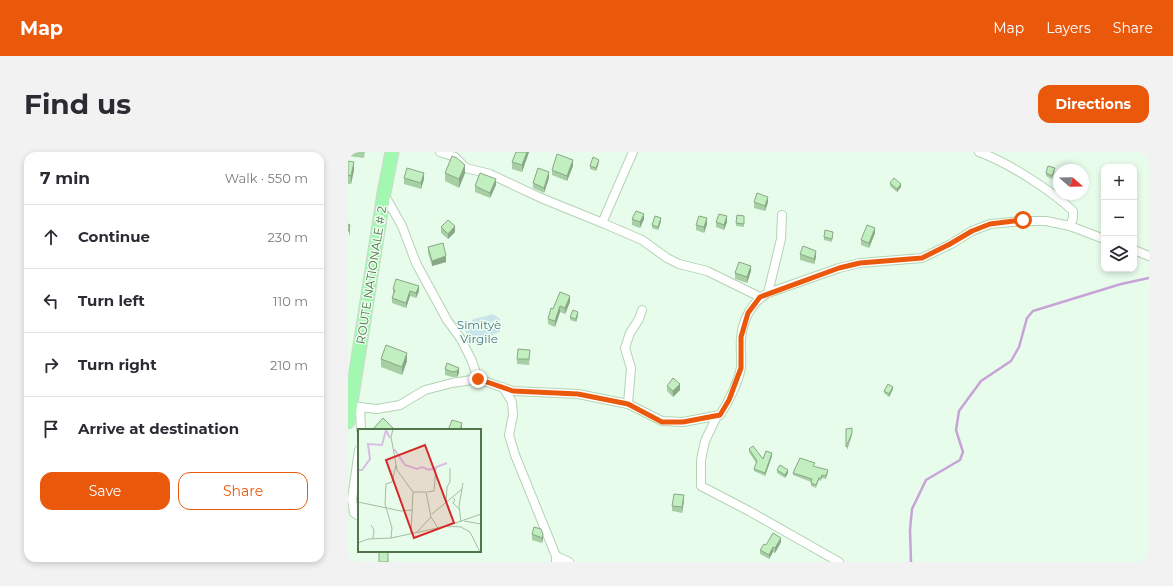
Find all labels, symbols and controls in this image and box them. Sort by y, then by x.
text: Map [20,17,63,40]
text: Map [993,19,1024,37]
text: Layers [1046,19,1091,37]
text: Share [1113,19,1153,37]
button: Directions [1038,85,1149,123]
text: Find us [24,87,131,121]
north arrow [1053,164,1089,200]
map controls [1101,164,1137,272]
button: + [1101,164,1137,200]
text: 7 min [40,168,90,188]
text: Walk · 550 m [225,170,308,186]
button: − [1101,200,1137,236]
street label: ROUTE NATIONALE # 2 [353,205,389,345]
route start [1014,211,1032,229]
icon: ahead [40,226,62,248]
text: Continue [78,227,150,246]
text: 230 m [267,229,308,245]
button: layers [1101,236,1137,272]
icon: left [40,290,62,312]
text: Turn left [78,291,145,310]
text: 110 m [273,293,308,309]
park label: Simityè Virgile [457,317,501,346]
icon: right [40,354,62,376]
text: Turn right [78,355,157,374]
text: 210 m [270,357,308,373]
route end [469,370,487,388]
icon: arrive [40,418,62,440]
text: Arrive at destination [78,419,239,438]
inset map [358,429,481,552]
button: Save [40,472,170,510]
button: Share [178,472,308,510]

